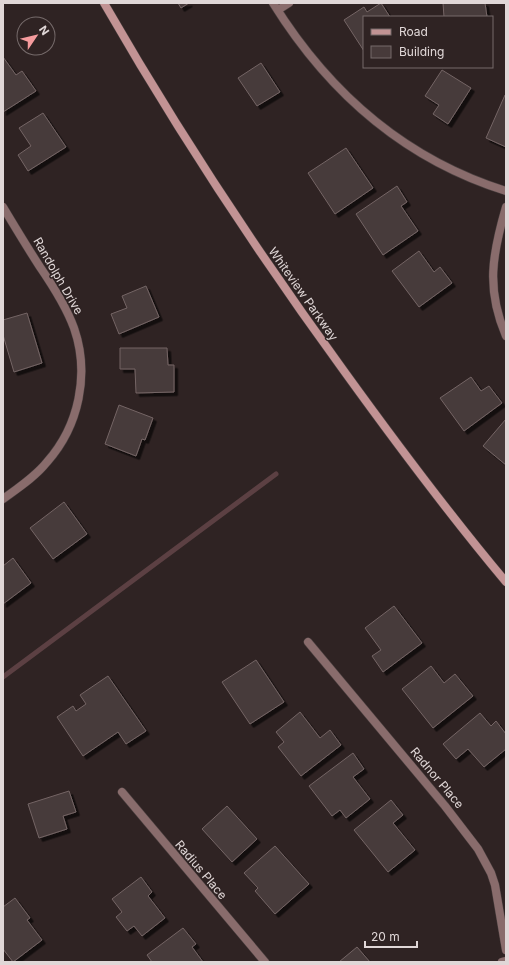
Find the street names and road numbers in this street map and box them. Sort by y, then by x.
street label: Randolph Drive [30,235,87,317]
street label: Whiteview Parkway [265,244,341,344]
street label: Radnor Place [408,744,467,811]
street label: Radius Place [172,837,230,902]

